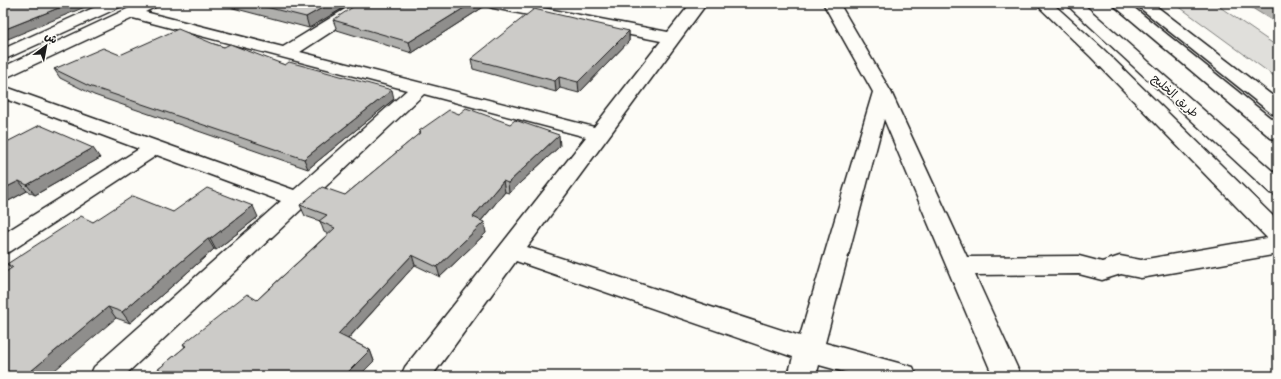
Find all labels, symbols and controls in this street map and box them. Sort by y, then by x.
north arrow [26,26,66,66]
text: ش [42,27,61,48]
street label: طريق الخليج [1148,69,1204,122]

